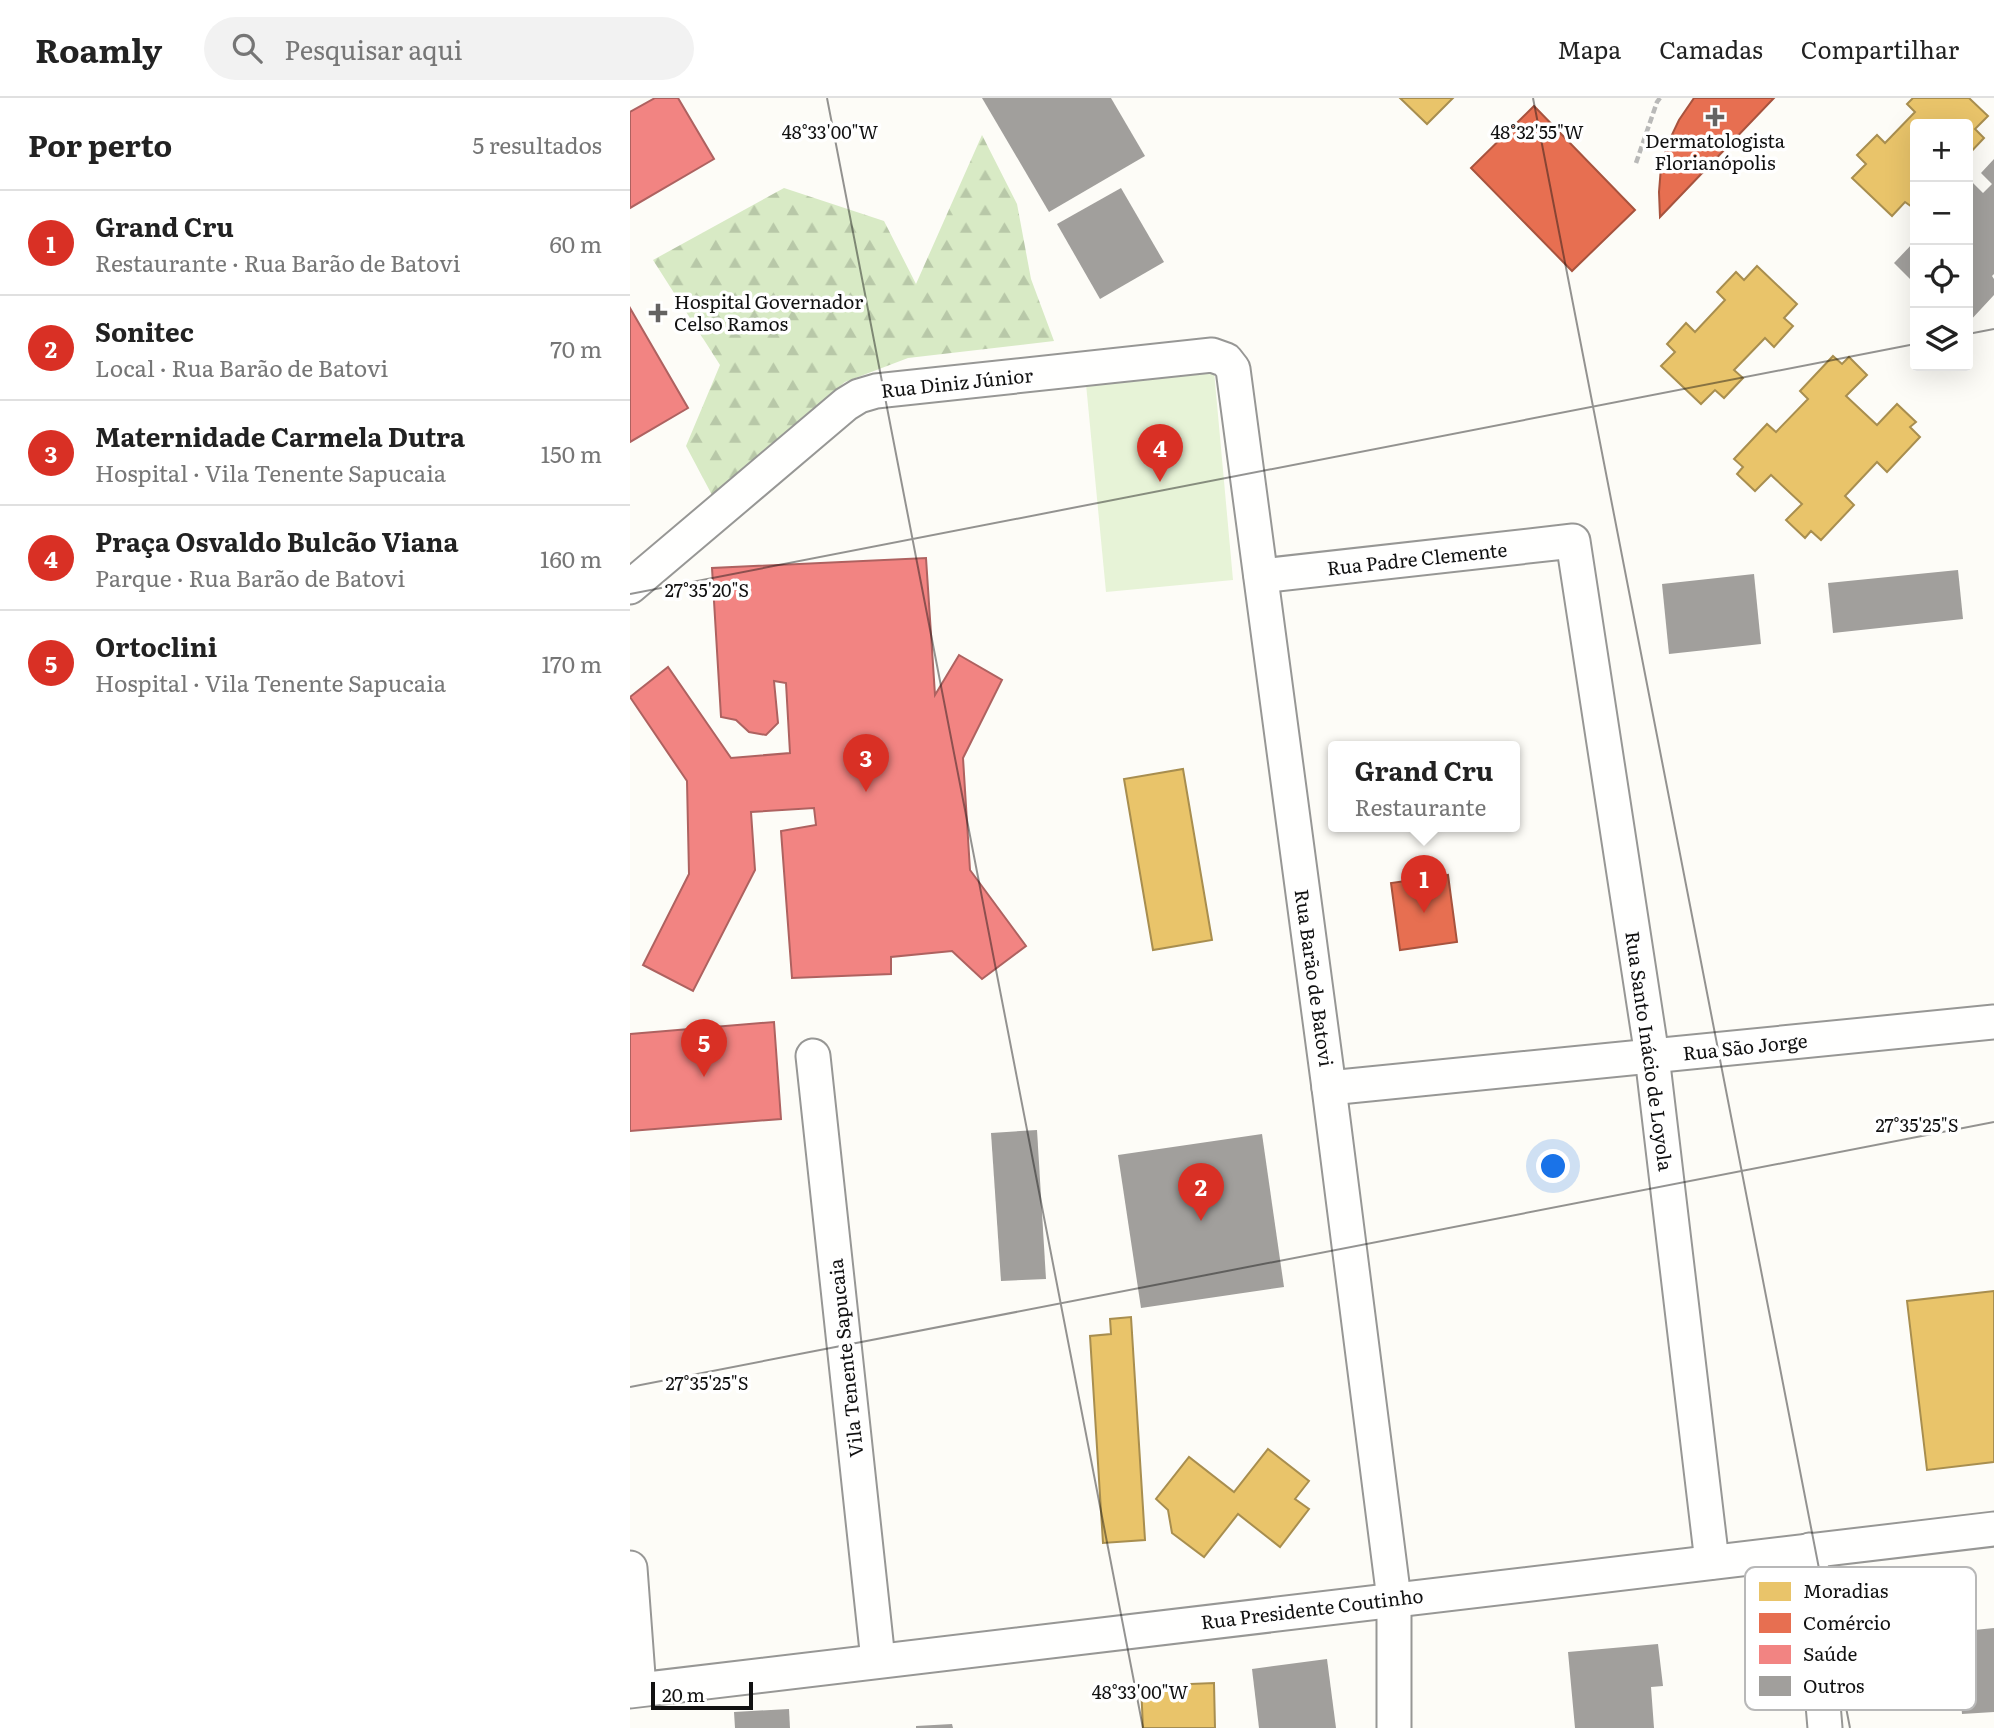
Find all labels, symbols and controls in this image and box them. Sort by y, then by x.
search box [204,17,694,80]
text: Roamly [35,24,162,73]
icon: search [228,29,266,67]
text: Pesquisar aqui [284,29,463,68]
text: Mapa [1557,31,1621,66]
text: Camadas [1659,31,1763,66]
text: Compartilhar [1801,31,1959,66]
marker: Dermatologista Florianópolis [1705,107,1725,127]
text: 48°33'00"W [782,118,879,145]
text: 48°32'55"W [1490,118,1584,145]
map controls [1910,119,1973,371]
button: + [1910,119,1973,182]
text: Por perto [28,122,172,166]
place label: Dermatologista Florianópolis [1645,126,1786,176]
text: 5 resultados [472,127,602,161]
button: − [1910,182,1973,245]
text: Grand Cru [95,206,234,245]
text: 1 [46,226,56,260]
text: 60 m [549,226,602,260]
text: Restaurante · Rua Barão de Batovi [95,245,460,279]
button: locate [1910,245,1973,308]
place label: Hospital Governador Celso Ramos [674,287,863,337]
marker: Hospital Governador Celso Ramos [648,303,668,323]
button: layers [1910,308,1973,371]
text: Sonitec [95,311,194,350]
text: 2 [45,331,57,365]
text: 70 m [550,331,602,365]
text: Local · Rua Barão de Batovi [95,350,388,384]
street label: Rua Diniz Júnior [879,360,1034,404]
text: Maternidade Carmela Dutra [95,416,465,455]
pin: 4 [1137,424,1183,482]
text: 3 [45,436,57,470]
text: 150 m [541,436,602,470]
text: Hospital · Vila Tenente Sapucaia [95,455,446,489]
text: Praça Osvaldo Bulcão Viana [95,521,459,560]
street label: Rua Padre Clemente [1325,535,1508,581]
text: 4 [44,541,58,575]
text: 160 m [540,541,602,575]
text: Parque · Rua Barão de Batovi [95,560,405,594]
text: 27°35'20"S [665,576,749,603]
text: Ortoclini [95,626,217,665]
text: 5 [45,646,57,680]
text: 170 m [541,646,602,680]
text: Hospital · Vila Tenente Sapucaia [95,665,446,699]
pin: 3 [843,734,889,792]
popup [1328,741,1520,832]
text: Grand Cru [1355,750,1493,789]
text: Restaurante [1355,789,1486,823]
pin: 1 [1401,855,1447,913]
street label: Rua Barão de Batovi [1289,887,1341,1068]
street label: Rua Santo Inácio de Loyola [1619,929,1681,1173]
pin: 5 [681,1019,727,1077]
street label: Rua São Jorge [1681,1026,1809,1066]
text: 27°35'25"S [1875,1111,1959,1138]
your location [1536,1149,1570,1183]
pin: 2 [1178,1163,1224,1221]
street label: Vila Tenente Sapucaia [821,1257,869,1459]
text: 27°35'25"S [665,1369,749,1396]
legend [1745,1567,1976,1710]
text: Moradias [1803,1576,1889,1604]
street label: Rua Presidente Coutinho [1199,1580,1425,1636]
text: Comércio [1803,1608,1891,1636]
text: Saúde [1803,1639,1857,1667]
text: Outros [1803,1671,1865,1699]
text: 48°33'00"W [1092,1678,1189,1705]
scale bar [651,1679,752,1711]
text: 20 m [662,1680,705,1708]

